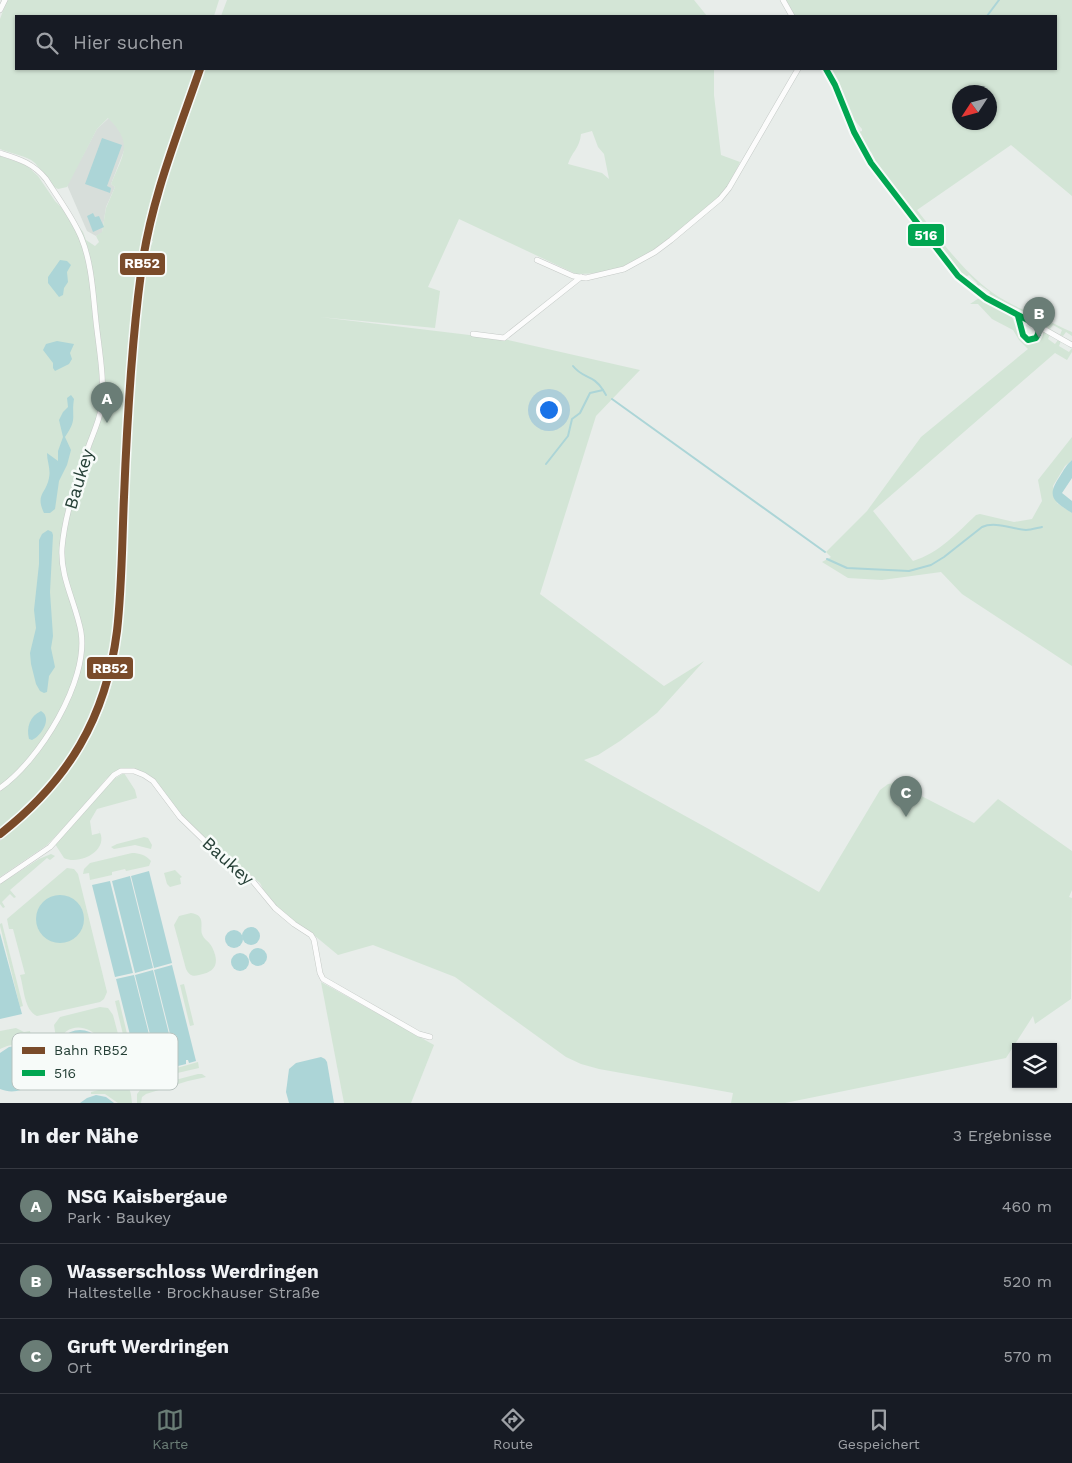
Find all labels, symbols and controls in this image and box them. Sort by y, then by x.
search box [15,15,1057,70]
icon: search [33,29,61,57]
text: Hier suchen [73,31,184,54]
north arrow [952,85,997,130]
line badge: 516 [907,223,945,247]
text: 516 [915,227,938,243]
line badge: RB52 [119,252,166,276]
text: RB52 [124,255,160,271]
pin: B [1023,297,1055,338]
pin: A [91,382,123,423]
your location [536,397,562,423]
street label: Baukey [59,445,98,512]
line badge: RB52 [86,656,134,680]
text: RB52 [92,660,128,676]
pin: C [890,776,922,817]
street label: Baukey [198,832,259,890]
legend [12,1033,178,1090]
text: Bahn RB52 [54,1042,128,1058]
map controls [1012,1043,1057,1088]
button: layers [1012,1043,1057,1088]
text: 516 [54,1065,76,1081]
text: In der Nähe [20,1123,139,1148]
text: 3 Ergebnisse [953,1126,1052,1145]
text: NSG Kaisbergaue [67,1185,228,1208]
text: A [31,1197,41,1216]
text: 460 m [1002,1197,1052,1216]
text: Park · Baukey [67,1208,171,1227]
text: Wasserschloss Werdringen [67,1260,319,1283]
text: B [31,1272,41,1291]
text: 520 m [1003,1272,1052,1291]
text: Haltestelle · Brockhauser Straße [67,1283,320,1302]
text: Gruft Werdringen [67,1335,229,1358]
text: C [31,1347,41,1366]
text: 570 m [1003,1347,1052,1366]
text: Ort [67,1358,92,1377]
tab: Karte [152,1406,188,1452]
tab: Route [493,1406,533,1452]
tab: Gespeichert [838,1406,920,1452]

